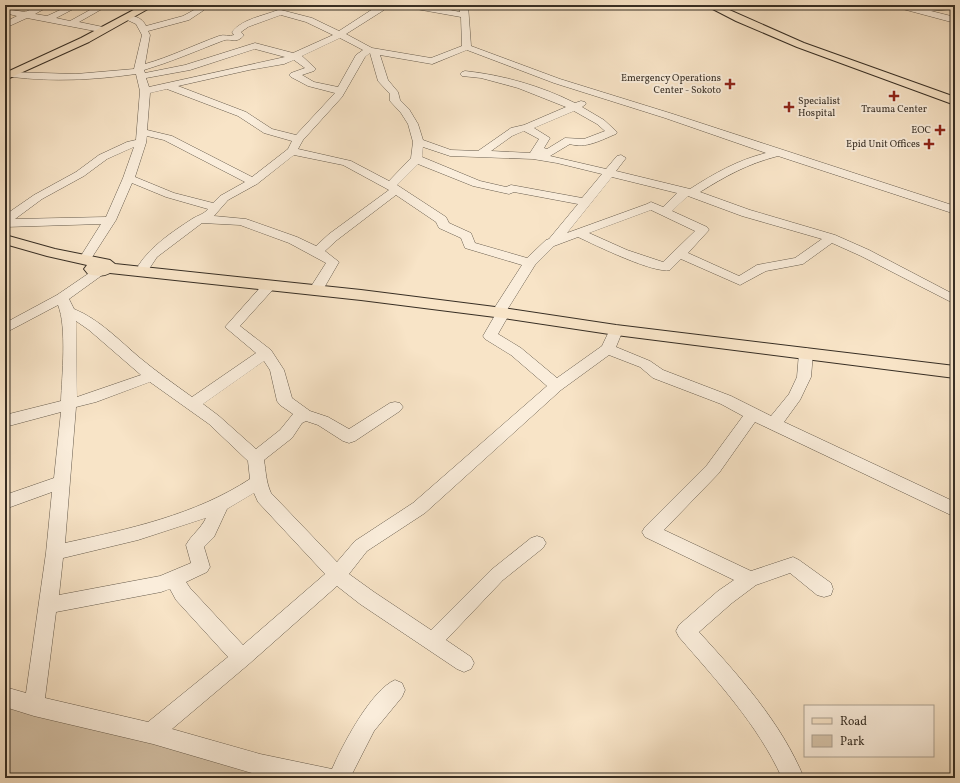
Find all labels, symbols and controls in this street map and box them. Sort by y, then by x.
place label: Emergency Operations Center - Sokoto [621,71,721,97]
marker: Emergency Operations Center - Sokoto [724,78,736,90]
marker: Trauma Center [888,90,900,102]
place label: Specialist Hospital [798,94,841,120]
marker: Specialist Hospital [783,101,795,113]
place label: Trauma Center [861,102,927,116]
place label: EOC [911,123,931,137]
marker: EOC [934,124,946,136]
place label: Epid Unit Offices [846,137,920,151]
marker: Epid Unit Offices [923,138,935,150]
legend [804,705,934,757]
text: Road [840,714,867,730]
text: Park [840,734,865,750]

